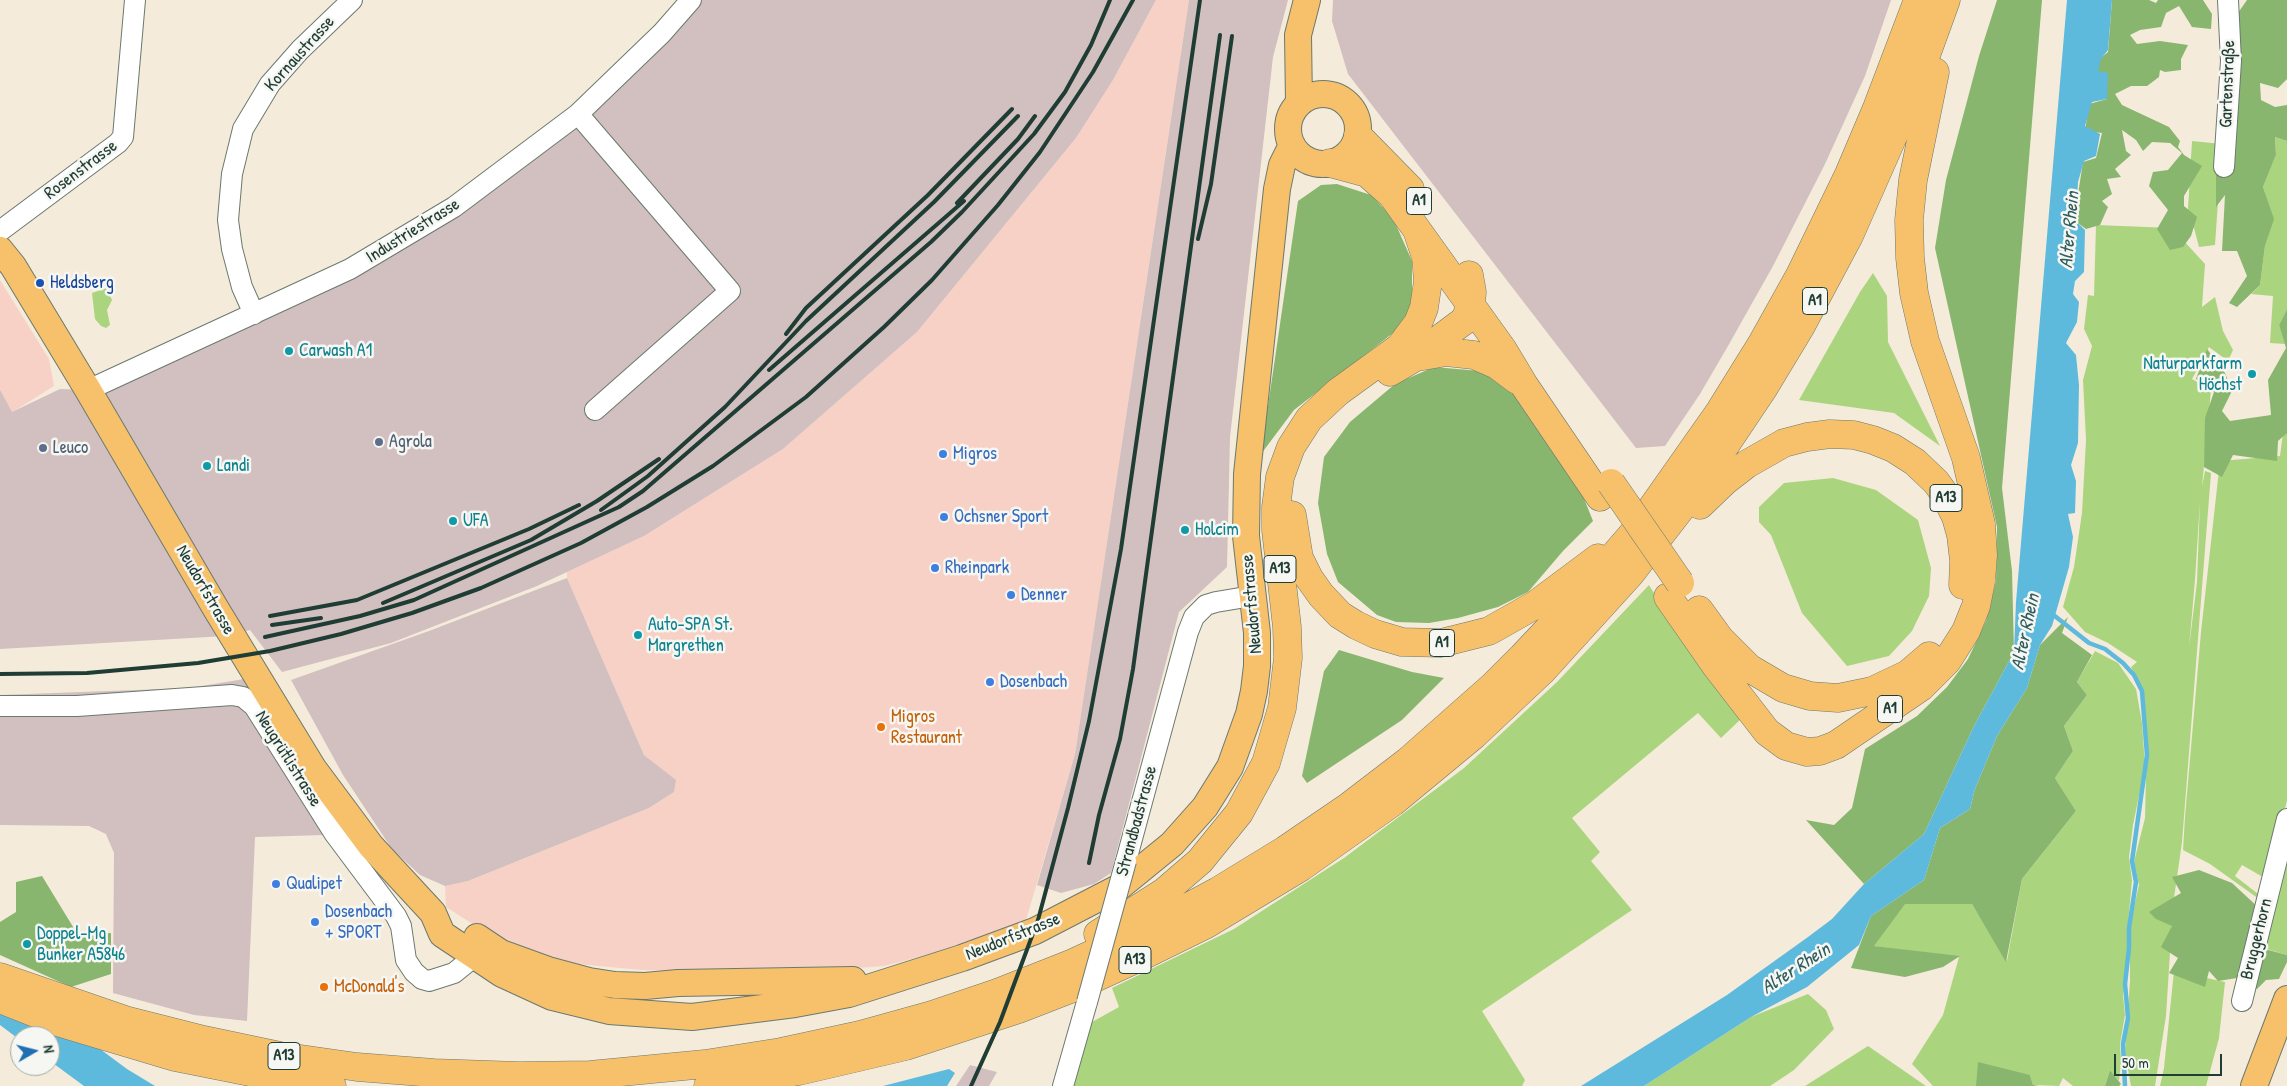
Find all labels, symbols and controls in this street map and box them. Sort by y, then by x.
street label: Kornaustrasse [260,12,340,96]
street label: Gartenstraße [2216,40,2240,128]
street label: Rosenstrasse [40,136,122,204]
road number: A1 [1406,188,1432,215]
water label: Alter Rhein [2055,191,2085,269]
street label: Industriestrasse [362,194,464,268]
place label: Heldsberg [50,272,114,294]
marker: Heldsberg [34,277,46,289]
road number: A1 [1802,288,1828,314]
place label: Carwash A1 [299,340,372,362]
marker: Carwash A1 [283,345,295,357]
place label: Naturparkfarm Höchst [2143,353,2242,396]
marker: Naturparkfarm Höchst [2246,368,2258,380]
place label: Agrola [389,431,432,453]
marker: Agrola [373,436,385,448]
place label: Leuco [53,437,88,459]
marker: Leuco [37,442,49,454]
place label: Migros [953,443,997,465]
marker: Migros [937,448,949,460]
place label: Landi [217,455,250,477]
marker: Landi [201,460,213,472]
road number: A13 [1930,484,1962,512]
place label: Ochsner Sport [954,506,1048,528]
place label: UFA [463,510,488,532]
marker: Ochsner Sport [938,511,950,523]
marker: UFA [447,515,459,527]
place label: Holcim [1195,519,1239,541]
marker: Holcim [1179,524,1191,536]
street label: Neudorfstrasse [171,541,239,639]
street label: Neudorfstrasse [1237,553,1267,655]
road number: A13 [1264,556,1296,582]
place label: Rheinpark [945,557,1009,579]
marker: Rheinpark [929,562,941,574]
place label: Denner [1021,584,1067,606]
marker: Denner [1005,589,1017,601]
water label: Alter Rhein [2007,592,2045,672]
place label: Auto-SPA St. Margrethen [648,614,733,656]
marker: Auto-SPA St. Margrethen [632,629,644,641]
road number: A1 [1430,630,1454,656]
place label: Dosenbach [1000,671,1067,693]
marker: Dosenbach [984,676,996,688]
road number: A1 [1878,696,1902,722]
place label: Migros Restaurant [891,706,962,749]
street label: Neugrütlistrasse [250,707,326,811]
marker: Migros Restaurant [875,721,887,733]
street label: Strandbadstrasse [1112,764,1162,878]
place label: Qualipet [286,873,342,895]
marker: Qualipet [270,878,282,890]
street label: Bruggerhorn [2236,896,2278,982]
place label: Dosenbach + SPORT [325,901,392,944]
street label: Neudorfstrasse [963,908,1063,966]
marker: Dosenbach + SPORT [309,916,321,928]
place label: Doppel-Mg Bunker A5846 [37,923,125,966]
marker: Doppel-Mg Bunker A5846 [21,938,33,950]
water label: Alter Rhein [1757,938,1835,1000]
road number: A13 [1119,946,1151,974]
place label: McDonald's [334,976,404,998]
marker: McDonald's [318,981,330,993]
north arrow [10,1026,60,1076]
road number: A13 [268,1042,300,1070]
text: N [39,1044,59,1054]
scale bar [2117,1044,2224,1076]
text: 50 m [2122,1052,2149,1073]

